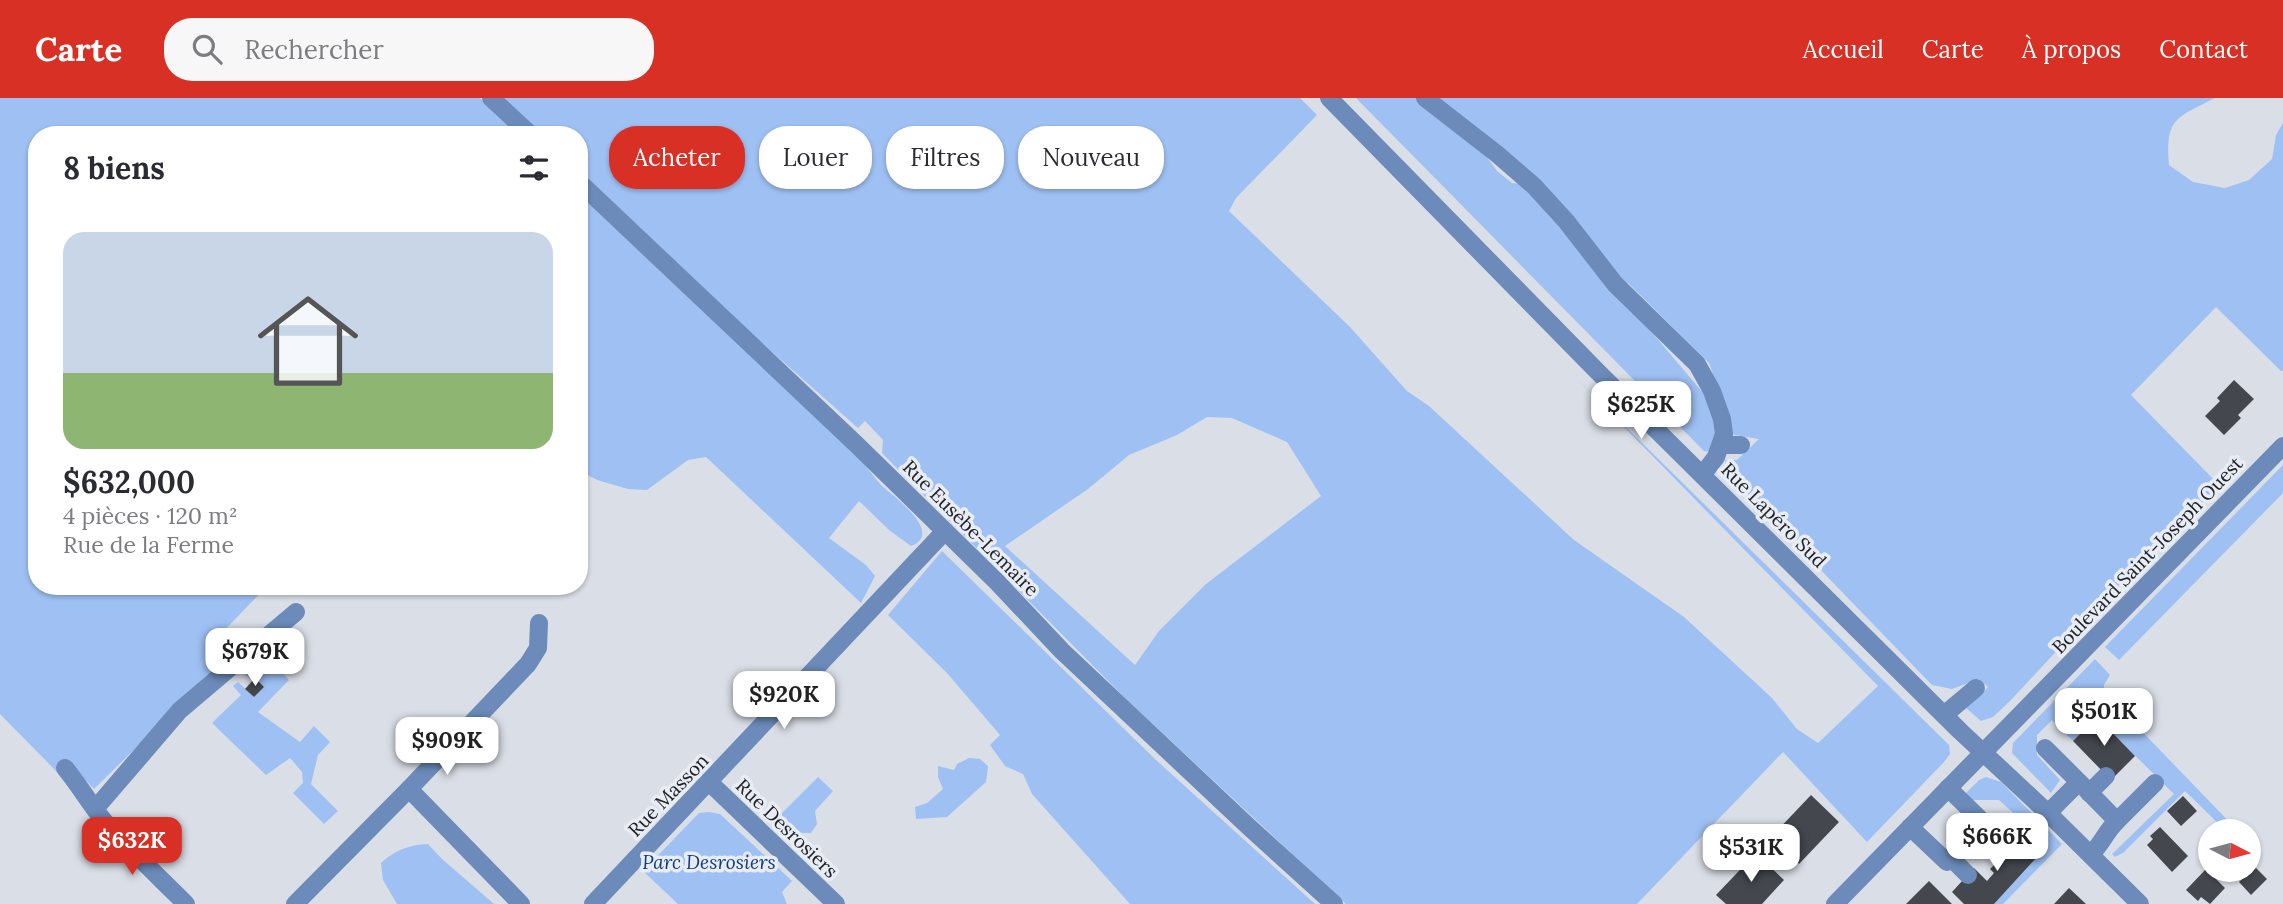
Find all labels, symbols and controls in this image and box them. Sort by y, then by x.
search box [164,18,654,81]
text: Carte [35,28,122,70]
icon: search [188,30,226,68]
text: Rechercher [244,33,384,66]
text: Accueil [1803,34,1884,65]
text: Carte [1922,34,1984,65]
text: À propos [2022,34,2121,65]
text: Contact [2159,34,2248,65]
chip: Acheter [609,126,745,189]
chip: Louer [759,126,872,189]
chip: Filtres [886,126,1004,189]
chip: Nouveau [1018,126,1164,189]
text: 8 biens [63,149,165,187]
icon: filters [515,149,553,187]
icon: home [245,278,371,404]
pin: $625K [1592,382,1690,441]
text: $625K [1607,389,1675,418]
street label: Boulevard Saint-Joseph Ouest [2047,451,2248,658]
street label: Rue Eusèbe-Lemaire [898,455,1044,601]
street label: Rue Lapéro Sud [1716,457,1832,573]
text: $632,000 [63,463,195,501]
text: 4 pièces · 120 m² [63,501,238,530]
text: Rue de la Ferme [63,530,234,559]
pin: $679K [206,628,304,688]
text: $679K [221,636,289,665]
pin: $920K [735,672,833,731]
text: $920K [749,679,819,708]
pin: $501K [2055,688,2153,748]
text: $501K [2071,696,2137,725]
pin: $909K [398,718,496,777]
text: $909K [411,725,483,754]
street label: Rue Masson [623,749,713,841]
street label: Rue Desrosiers [731,773,843,883]
pin: $666K [1948,814,2046,873]
pin: $632K [83,818,181,877]
north arrow [2198,819,2261,882]
map controls [2198,819,2261,882]
text: $666K [1962,821,2032,850]
pin: $531K [1702,824,1800,884]
text: $632K [98,825,166,854]
text: $531K [1719,832,1783,861]
park label: Parc Desrosiers [642,850,776,874]

